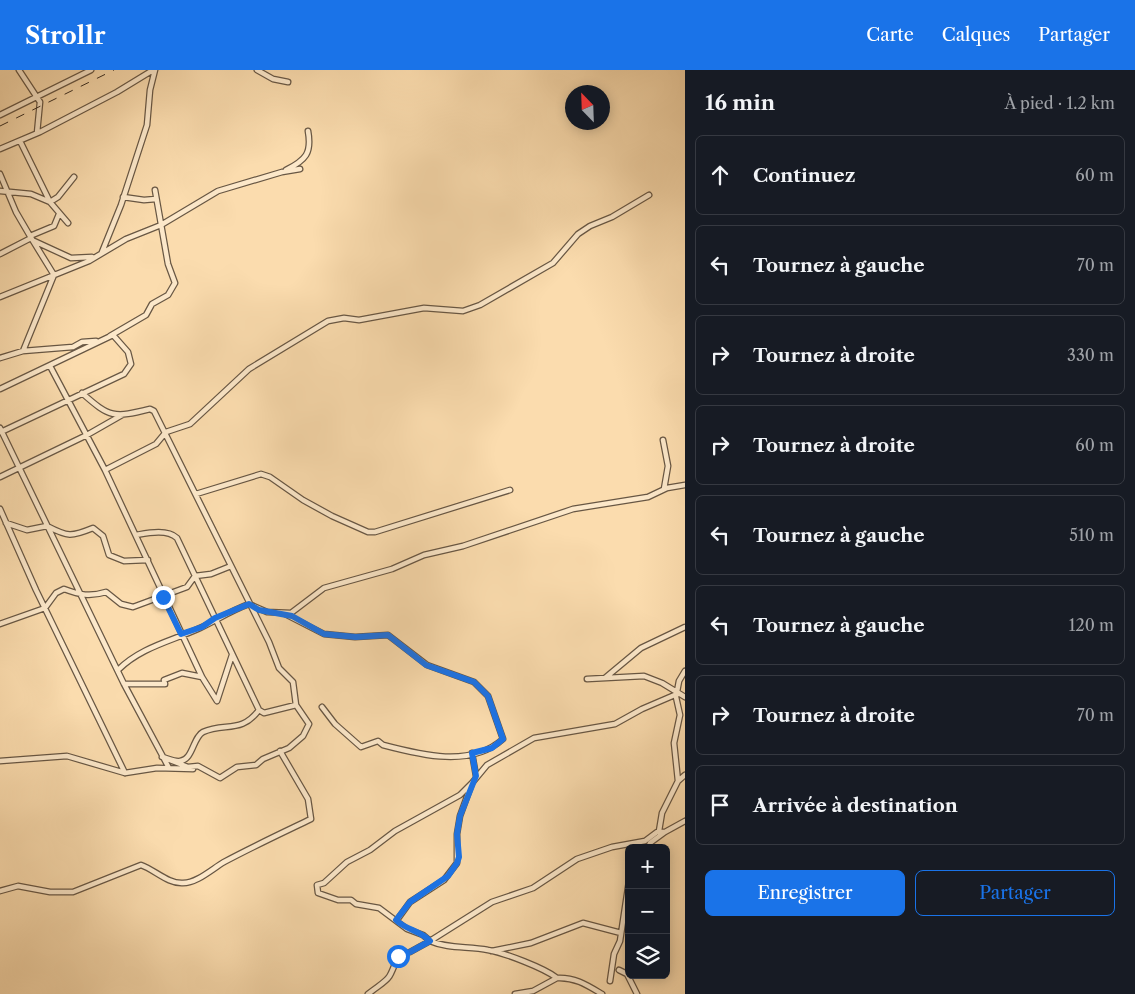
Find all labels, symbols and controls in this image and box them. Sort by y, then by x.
text: Strollr [25,21,105,50]
text: Carte [866,24,914,46]
text: Calques [942,24,1010,46]
text: Partager [1038,24,1110,46]
north arrow [565,85,610,130]
text: 16 min [705,90,775,115]
text: À pied · 1.2 km [1005,93,1115,113]
icon: ahead [706,161,734,189]
text: Continuez [753,164,855,187]
text: 60 m [1075,165,1114,185]
icon: left [706,251,734,279]
text: Tournez à gauche [753,254,925,277]
text: 70 m [1077,255,1114,275]
icon: right [706,341,734,369]
text: Tournez à droite [753,344,915,367]
text: 330 m [1067,345,1114,365]
icon: right [706,431,734,459]
text: Tournez à droite [753,434,915,457]
text: 60 m [1075,435,1114,455]
icon: left [706,521,734,549]
text: Tournez à gauche [753,524,925,547]
text: 510 m [1069,525,1114,545]
route end [152,586,175,609]
icon: left [706,611,734,639]
text: Tournez à gauche [753,614,925,637]
text: 120 m [1069,615,1114,635]
icon: right [706,701,734,729]
text: Tournez à droite [753,704,915,727]
text: 70 m [1077,705,1114,725]
icon: arrive [706,791,734,819]
text: Arrivée à destination [753,794,958,817]
map controls [625,844,670,979]
button: + [625,844,670,889]
button: Enregistrer [705,870,905,916]
button: Partager [915,870,1115,916]
button: − [625,889,670,934]
button: layers [625,934,670,979]
route start [387,945,410,968]

